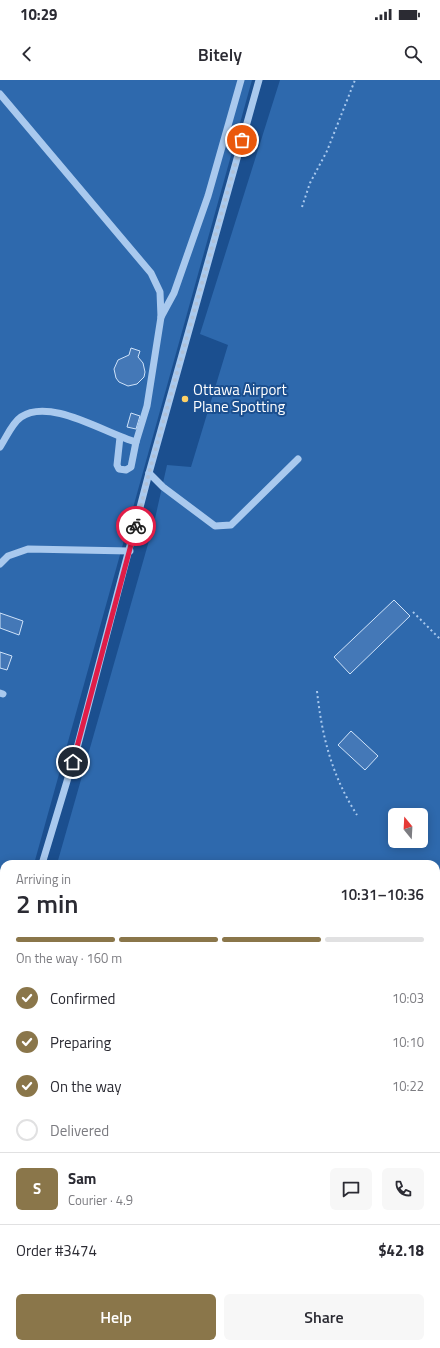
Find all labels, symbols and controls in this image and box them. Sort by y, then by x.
text: 10:29 [20,3,57,26]
text: Bitely [198,41,242,68]
icon: back [16,43,38,65]
icon: search [402,43,424,65]
pin [225,123,259,157]
icon: bag [231,129,253,151]
place label: Ottawa Airport Plane Spotting [193,378,288,418]
marker: Ottawa Airport Plane Spotting [180,394,190,404]
courier [116,506,156,546]
icon: bike [125,515,147,537]
pin [56,745,90,779]
icon: home [62,751,84,773]
north arrow [388,808,428,848]
map controls [388,808,428,848]
text: Arriving in [16,869,71,889]
text: 10:31–10:36 [340,883,424,906]
text: 2 min [16,884,79,923]
text: On the way · 160 m [16,948,122,968]
icon: check [16,987,38,1009]
text: Confirmed [50,987,115,1010]
text: 10:03 [392,988,424,1008]
icon: check [16,1031,38,1053]
text: Preparing [50,1031,111,1054]
text: 10:10 [392,1032,424,1052]
icon: check [16,1075,38,1097]
text: On the way [50,1075,122,1098]
text: 10:22 [392,1076,424,1096]
text: Delivered [50,1119,109,1142]
text: Sam [68,1167,96,1190]
button: chat [330,1168,372,1210]
button: phone [382,1168,424,1210]
text: S [33,1177,41,1200]
text: Courier · 4.9 [68,1190,133,1210]
text: Order #3474 [16,1239,97,1262]
text: $42.18 [378,1239,424,1262]
button: Help [16,1294,216,1340]
button: Share [224,1294,424,1340]

